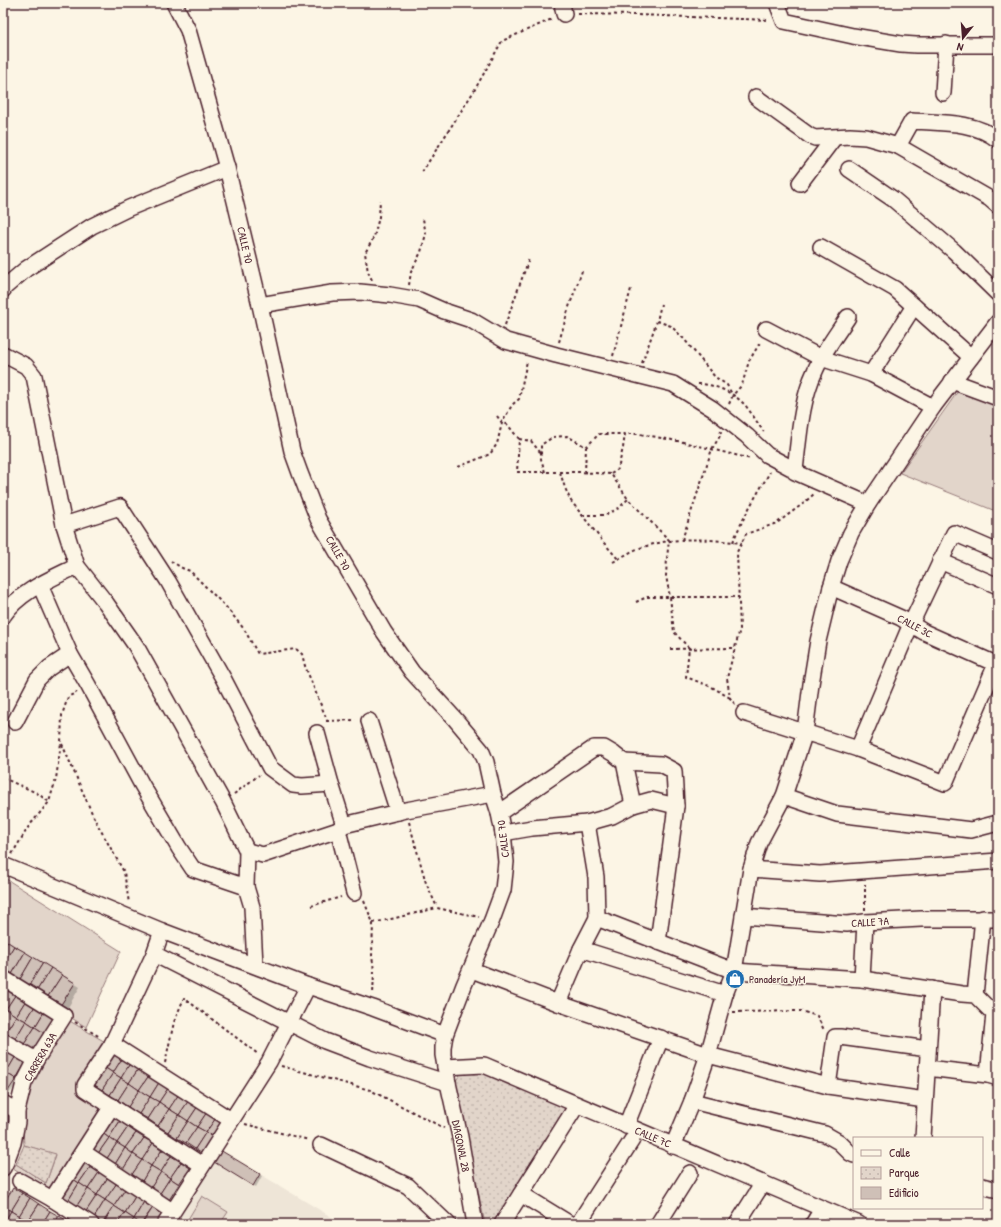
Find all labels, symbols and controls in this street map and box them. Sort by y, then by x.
north arrow [943,18,983,58]
text: N [955,40,965,55]
street label: CALLE 70 [234,225,256,265]
street label: CALLE 70 [323,533,353,573]
street label: CALLE 3C [895,611,935,641]
street label: CALLE 70 [494,820,512,858]
street label: CALLE 7A [851,914,890,930]
shop icon: Panadería JyM [724,968,746,990]
place label: Panadería JyM [749,972,806,986]
street label: CARRERA 63A [20,1030,60,1084]
street label: DIAGONAL 28 [449,1119,473,1173]
street label: CALLE 7C [633,1123,673,1151]
legend [853,1137,983,1209]
text: Calle [889,1144,910,1161]
text: Parque [889,1164,919,1181]
text: Edificio [889,1184,919,1201]

